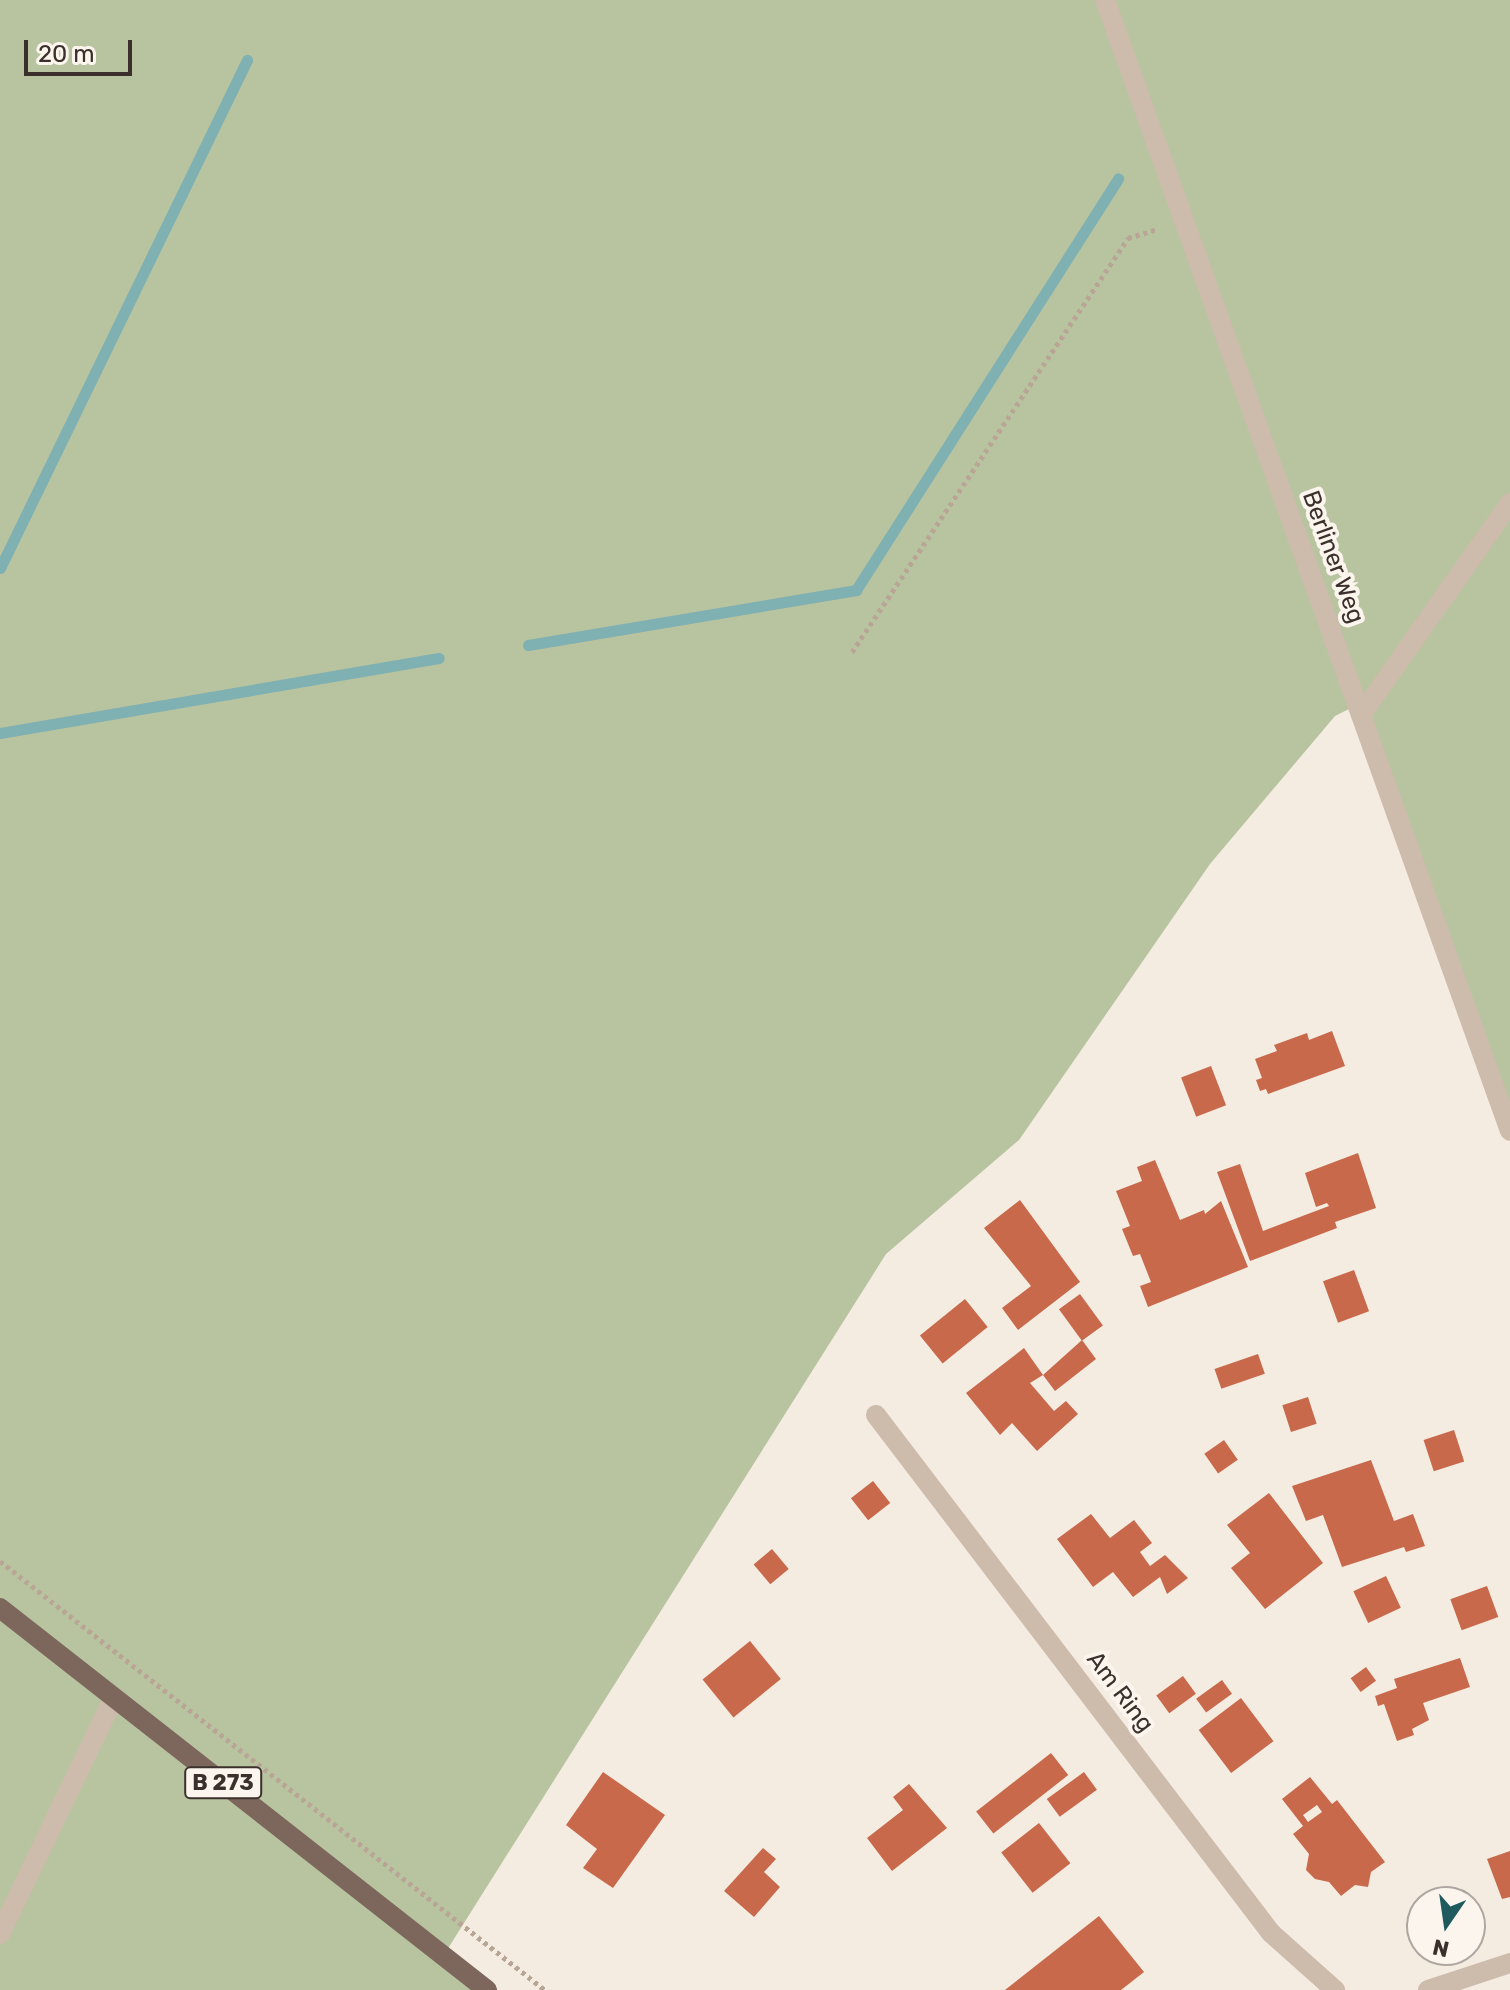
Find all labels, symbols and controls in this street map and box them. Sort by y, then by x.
scale bar [28,24,136,74]
text: 20 m [38,40,95,68]
street label: Berliner Weg [1296,486,1370,628]
street label: Am Ring [1080,1646,1160,1738]
road number: B 273 [183,1765,263,1801]
north arrow [1406,1886,1486,1966]
text: N [1430,1933,1452,1963]

